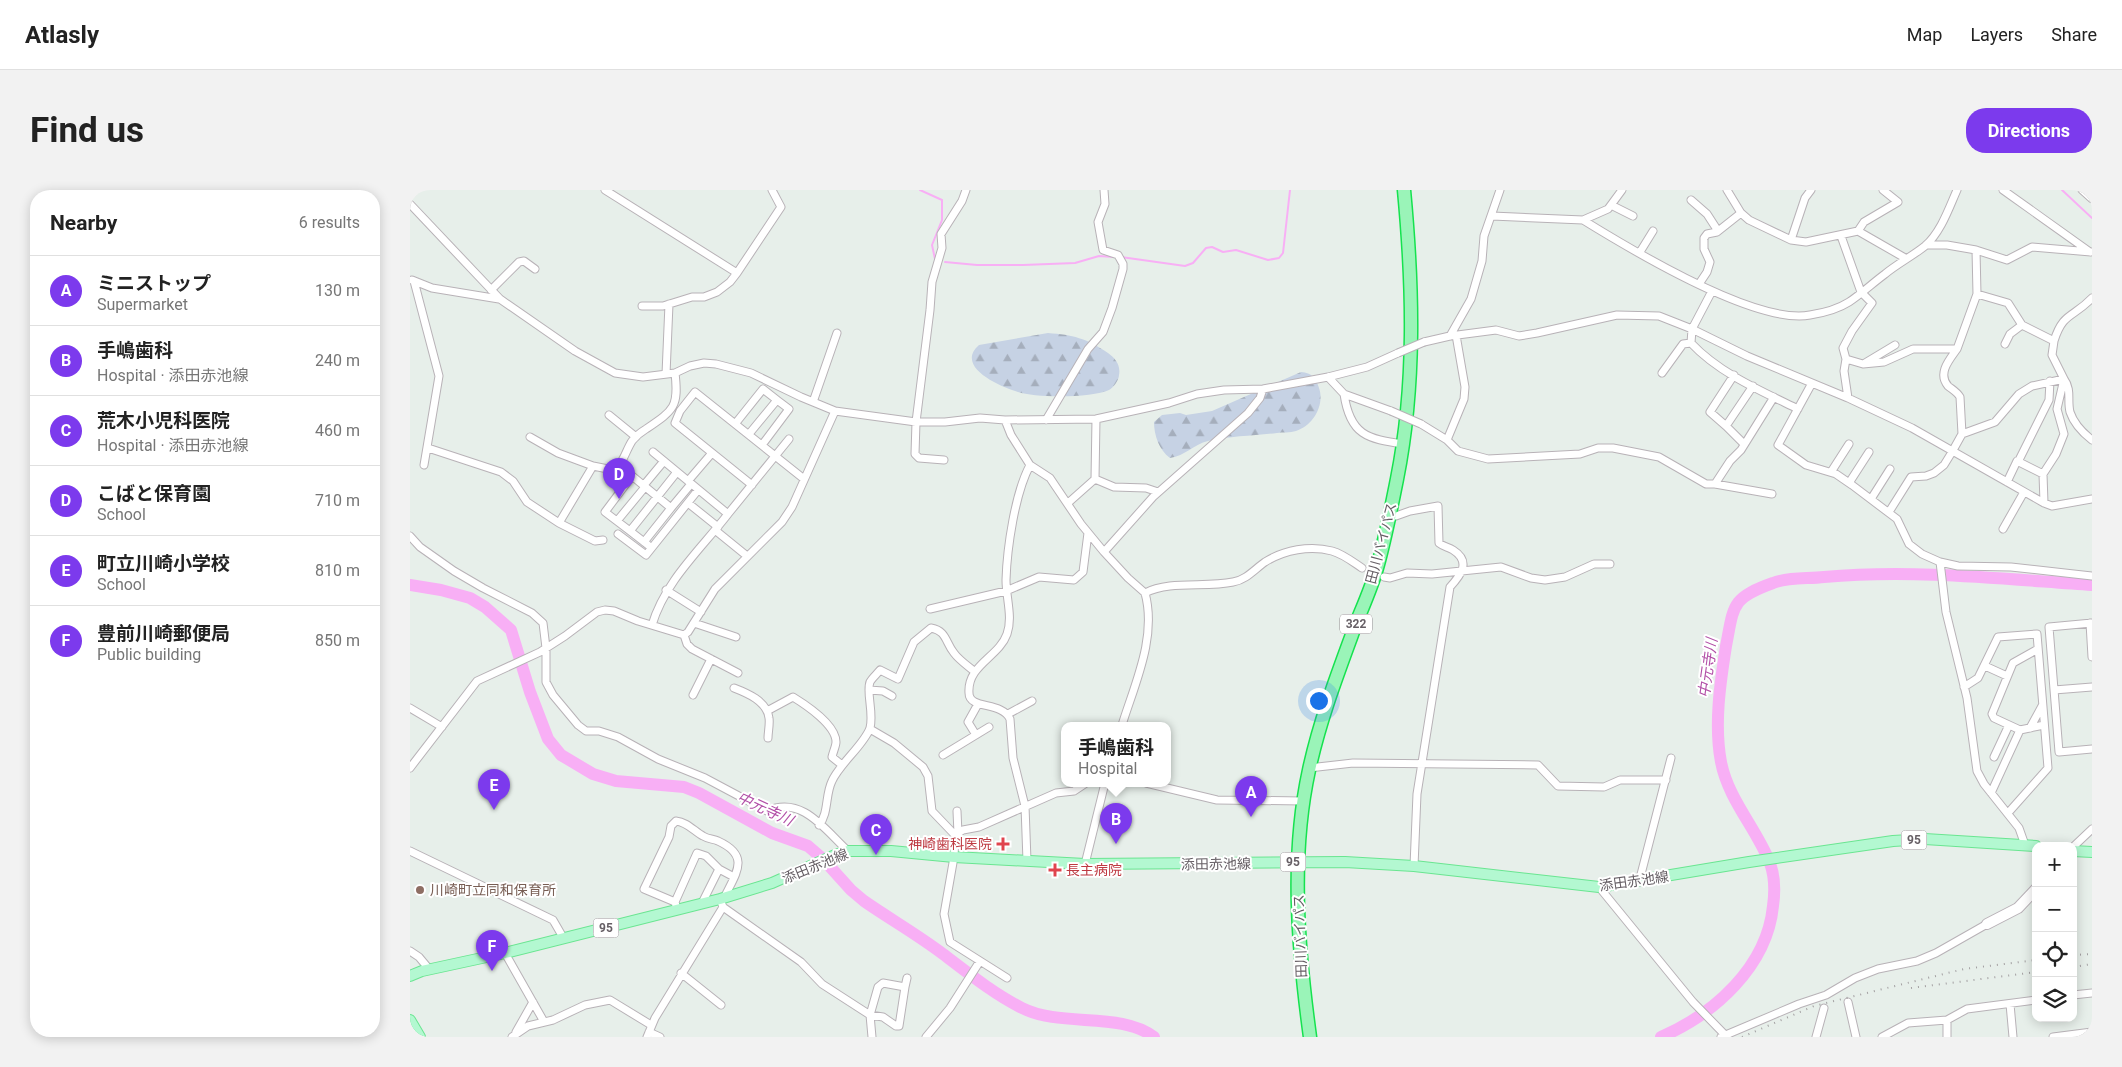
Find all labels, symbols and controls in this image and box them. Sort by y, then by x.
text: Atlasly [25,21,99,49]
text: Map [1907,24,1942,45]
text: Layers [1970,24,2023,45]
text: Share [2051,24,2097,45]
button: Directions [1966,108,2092,153]
text: Find us [30,110,144,151]
text: Nearby [50,211,117,235]
text: 6 results [299,213,360,232]
text: ミニストップ [97,272,211,295]
text: A [61,281,71,300]
text: 130 m [315,281,360,300]
text: Supermarket [97,295,188,314]
text: 手嶋歯科 [97,339,173,362]
text: B [61,351,71,370]
text: 240 m [315,351,360,370]
text: Hospital · 添田赤池線 [97,366,249,385]
text: 荒木小児科医院 [97,409,230,432]
text: C [61,421,71,440]
text: 460 m [315,421,360,440]
text: Hospital · 添田赤池線 [97,436,249,455]
pin: D [603,458,635,499]
text: こばと保育園 [97,482,211,505]
text: D [61,491,71,510]
text: 710 m [315,491,360,510]
street label: 田川バイパス [1362,500,1400,586]
text: School [97,505,146,524]
text: 町立川崎小学校 [97,552,230,575]
text: E [62,561,71,580]
text: 810 m [315,561,360,580]
text: School [97,575,146,594]
road number: 322 [1340,614,1372,634]
text: 豊前川崎郵便局 [97,622,230,645]
text: F [62,631,70,650]
text: 850 m [315,631,360,650]
water label: 中元寺川 [1695,635,1721,699]
text: Public building [97,645,201,664]
your location [1306,688,1332,714]
popup [1061,722,1171,787]
text: 手嶋歯科 [1078,736,1154,759]
text: Hospital [1078,759,1137,778]
pin: E [478,769,510,810]
pin: A [1235,776,1267,817]
water label: 中元寺川 [734,788,798,831]
pin: B [1100,803,1132,844]
pin: C [860,814,892,855]
road number: 95 [1902,830,1926,850]
place label: 神崎歯科医院 [908,836,992,852]
marker: 神崎歯科医院 [996,837,1010,851]
map controls [2032,842,2077,1022]
button: + [2032,842,2077,887]
street label: 添田赤池線 [780,845,850,887]
road number: 95 [1280,852,1306,872]
street label: 添田赤池線 [1181,855,1251,873]
place label: 長主病院 [1066,862,1122,878]
marker: 長主病院 [1048,863,1062,877]
street label: 添田赤池線 [1598,868,1670,894]
place label: 川崎町立同和保育所 [430,882,556,898]
marker: 川崎町立同和保育所 [414,884,426,896]
button: − [2032,887,2077,932]
street label: 田川バイパス [1291,894,1309,978]
road number: 95 [594,918,618,938]
pin: F [476,930,508,971]
button: locate [2032,932,2077,977]
button: layers [2032,977,2077,1022]

